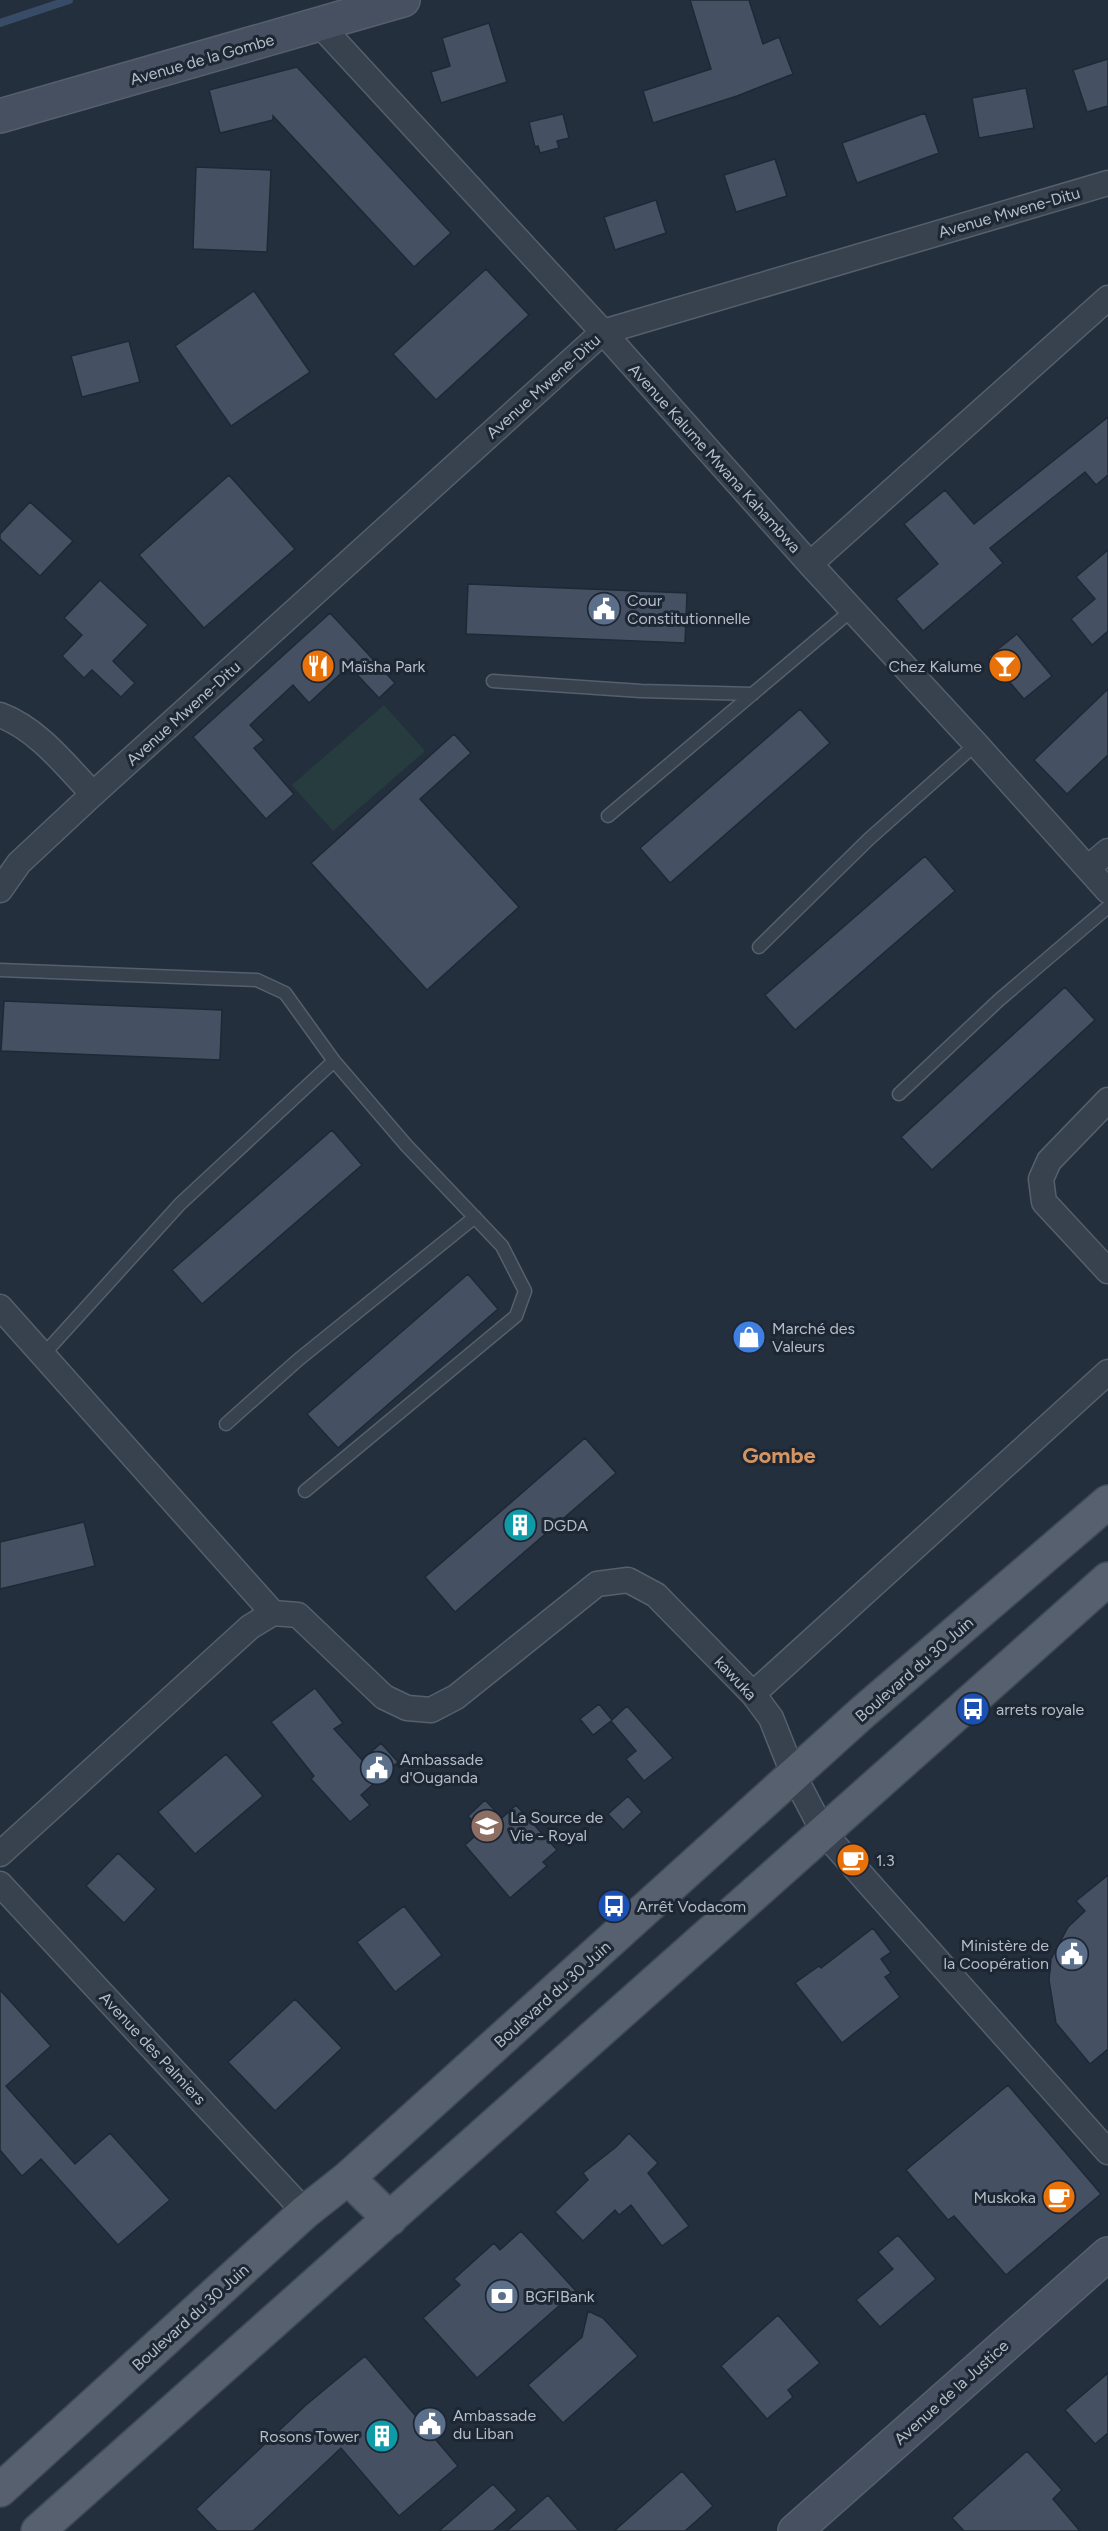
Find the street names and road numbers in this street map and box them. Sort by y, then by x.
street label: Avenue de la Gombe [128,30,277,89]
street label: Avenue Mwene-Ditu [936,183,1082,242]
street label: Avenue Mwene-Ditu [482,330,604,443]
street label: Avenue Kalume Mwana Kahambwa [625,360,805,557]
street label: Avenue Mwene-Ditu [122,657,244,770]
street label: Boulevard du 30 Juin [851,1613,977,1726]
street label: kawuka [711,1653,761,1704]
street label: Boulevard du 30 Juin [490,1937,614,2052]
street label: Avenue des Palmiers [95,1988,210,2109]
street label: Boulevard du 30 Juin [128,2260,252,2375]
street label: Avenue de la Justice [890,2336,1013,2449]

